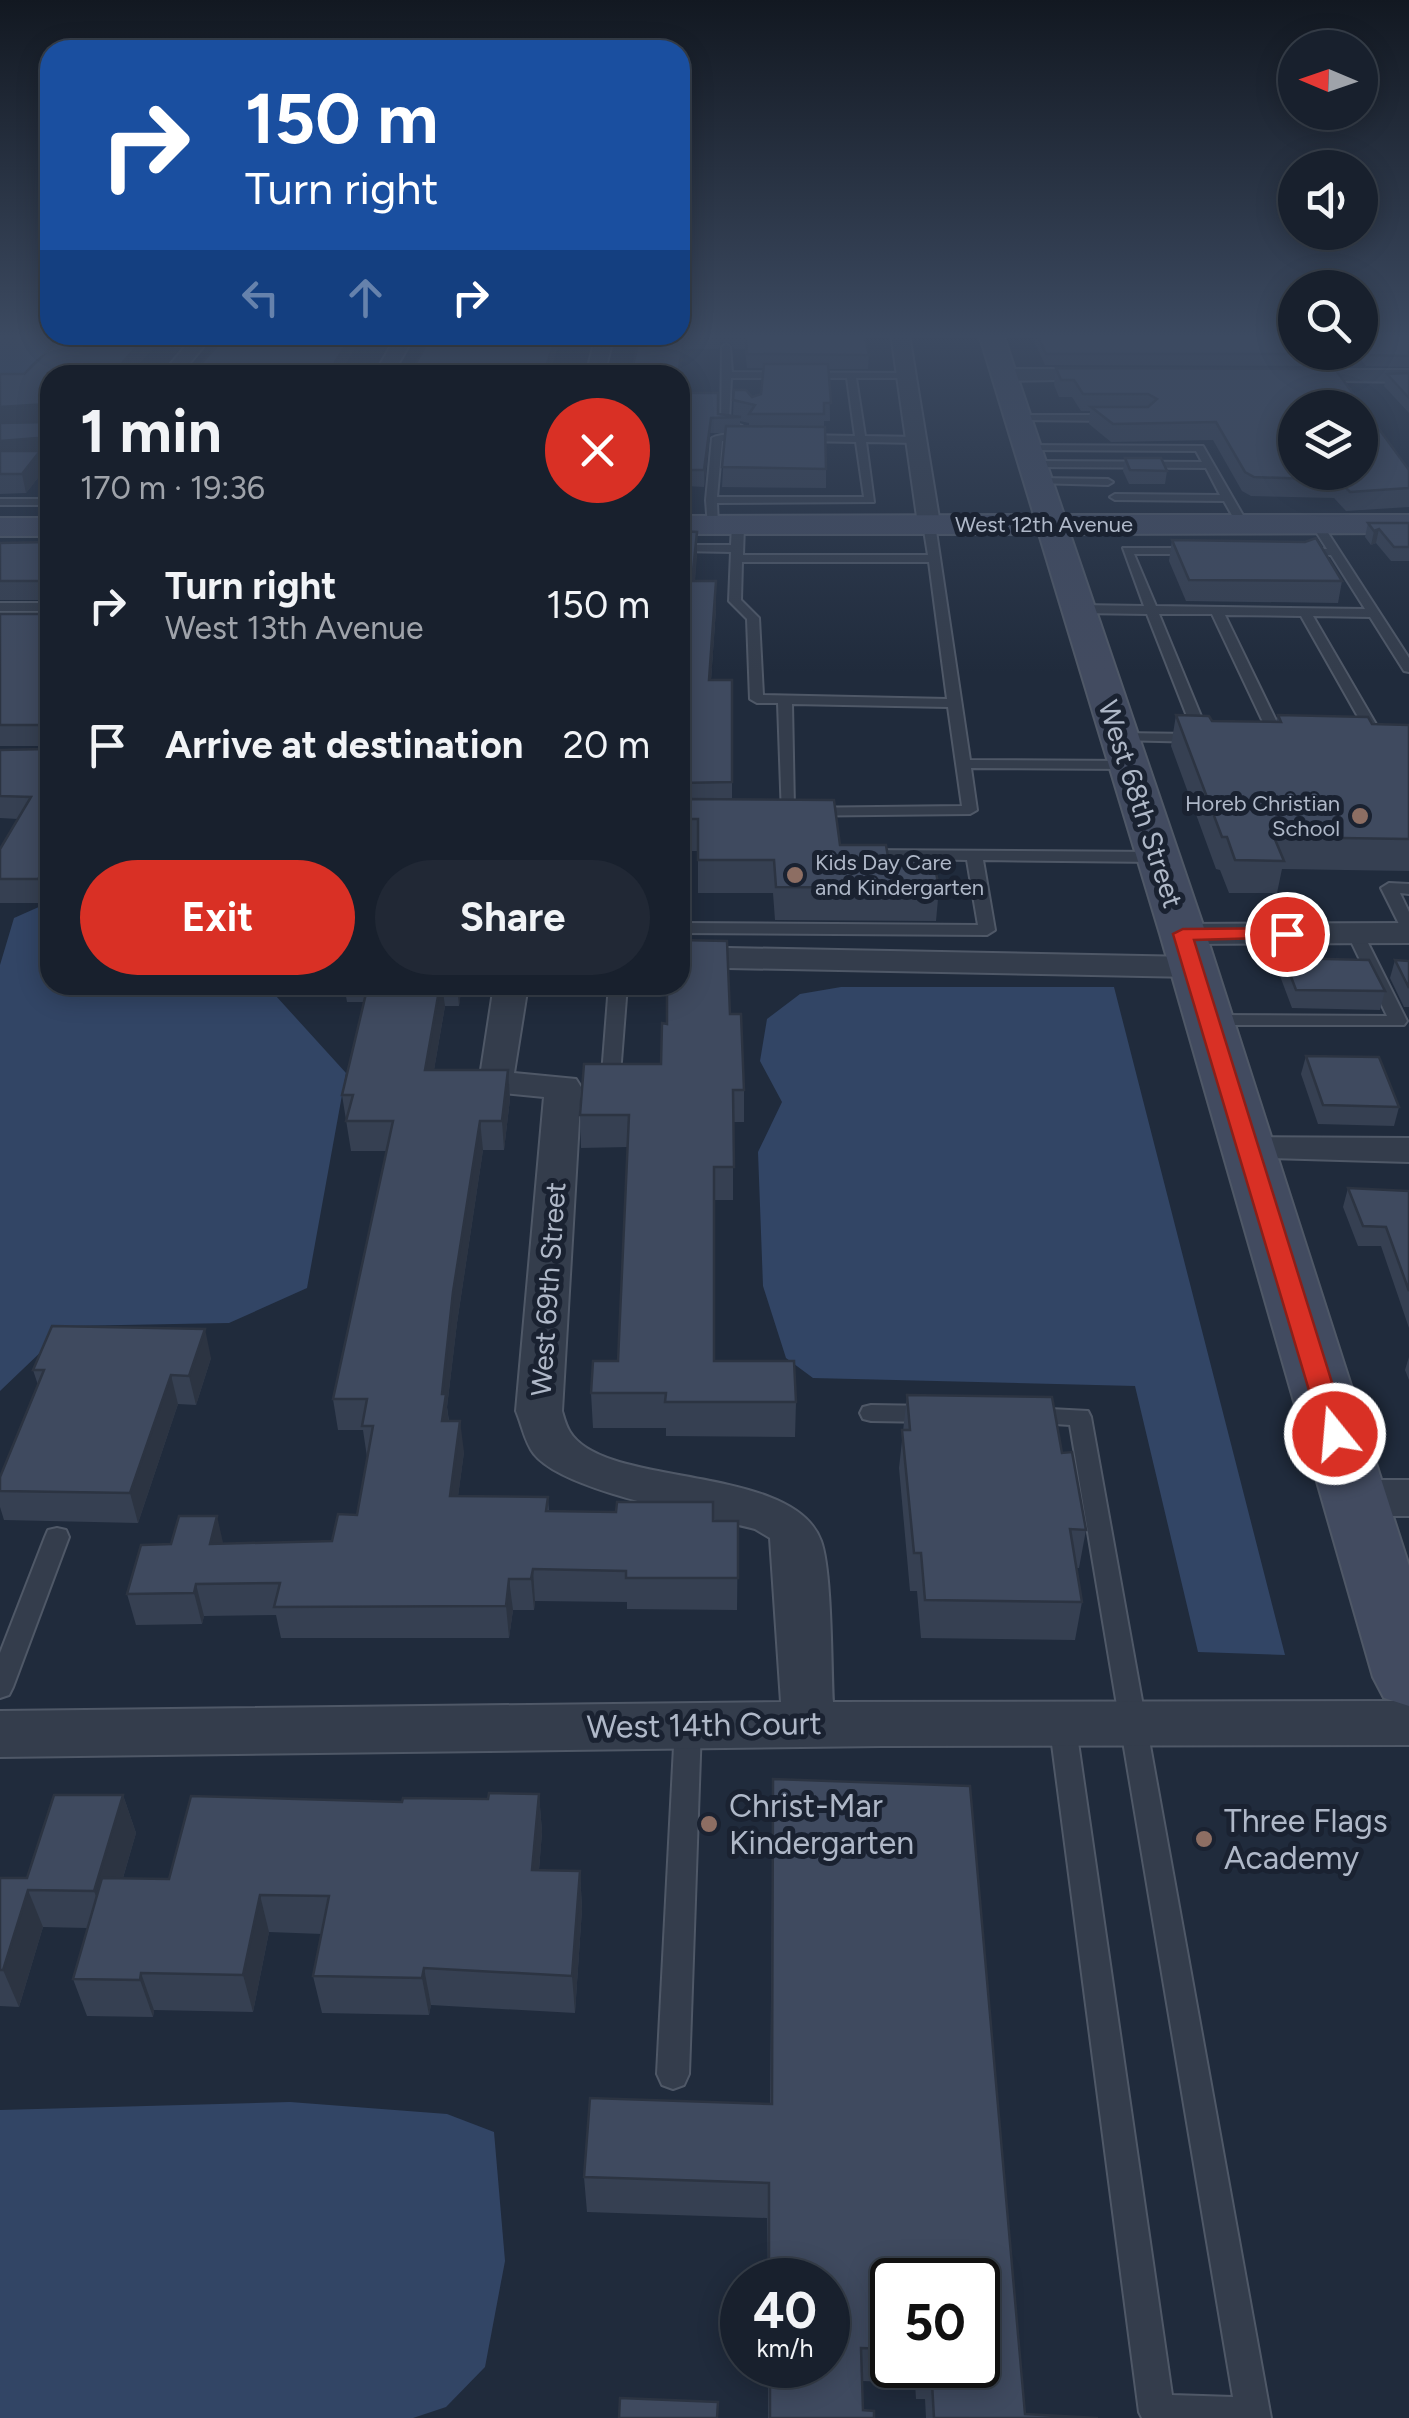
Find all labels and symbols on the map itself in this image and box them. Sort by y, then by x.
north arrow [1278,30,1378,130]
street label: West 12th Avenue [955,511,1133,538]
street label: West 68th Street [1091,696,1191,912]
place label: Horeb Christian School [1185,790,1340,842]
marker: Horeb Christian School [1349,805,1371,827]
place label: Kids Day Care and Kindergarten [815,849,984,901]
marker: Kids Day Care and Kindergarten [784,864,806,886]
pin [1245,892,1330,977]
street label: West 69th Street [524,1181,572,1397]
position arrow [1283,1382,1387,1486]
street label: West 14th Court [586,1704,822,1746]
place label: Christ-Mar Kindergarten [729,1787,914,1862]
place label: Three Flags Academy [1224,1802,1388,1877]
marker: Christ-Mar Kindergarten [698,1813,720,1835]
marker: Three Flags Academy [1193,1828,1215,1850]
speed limit sign: 50 [870,2258,1000,2388]

